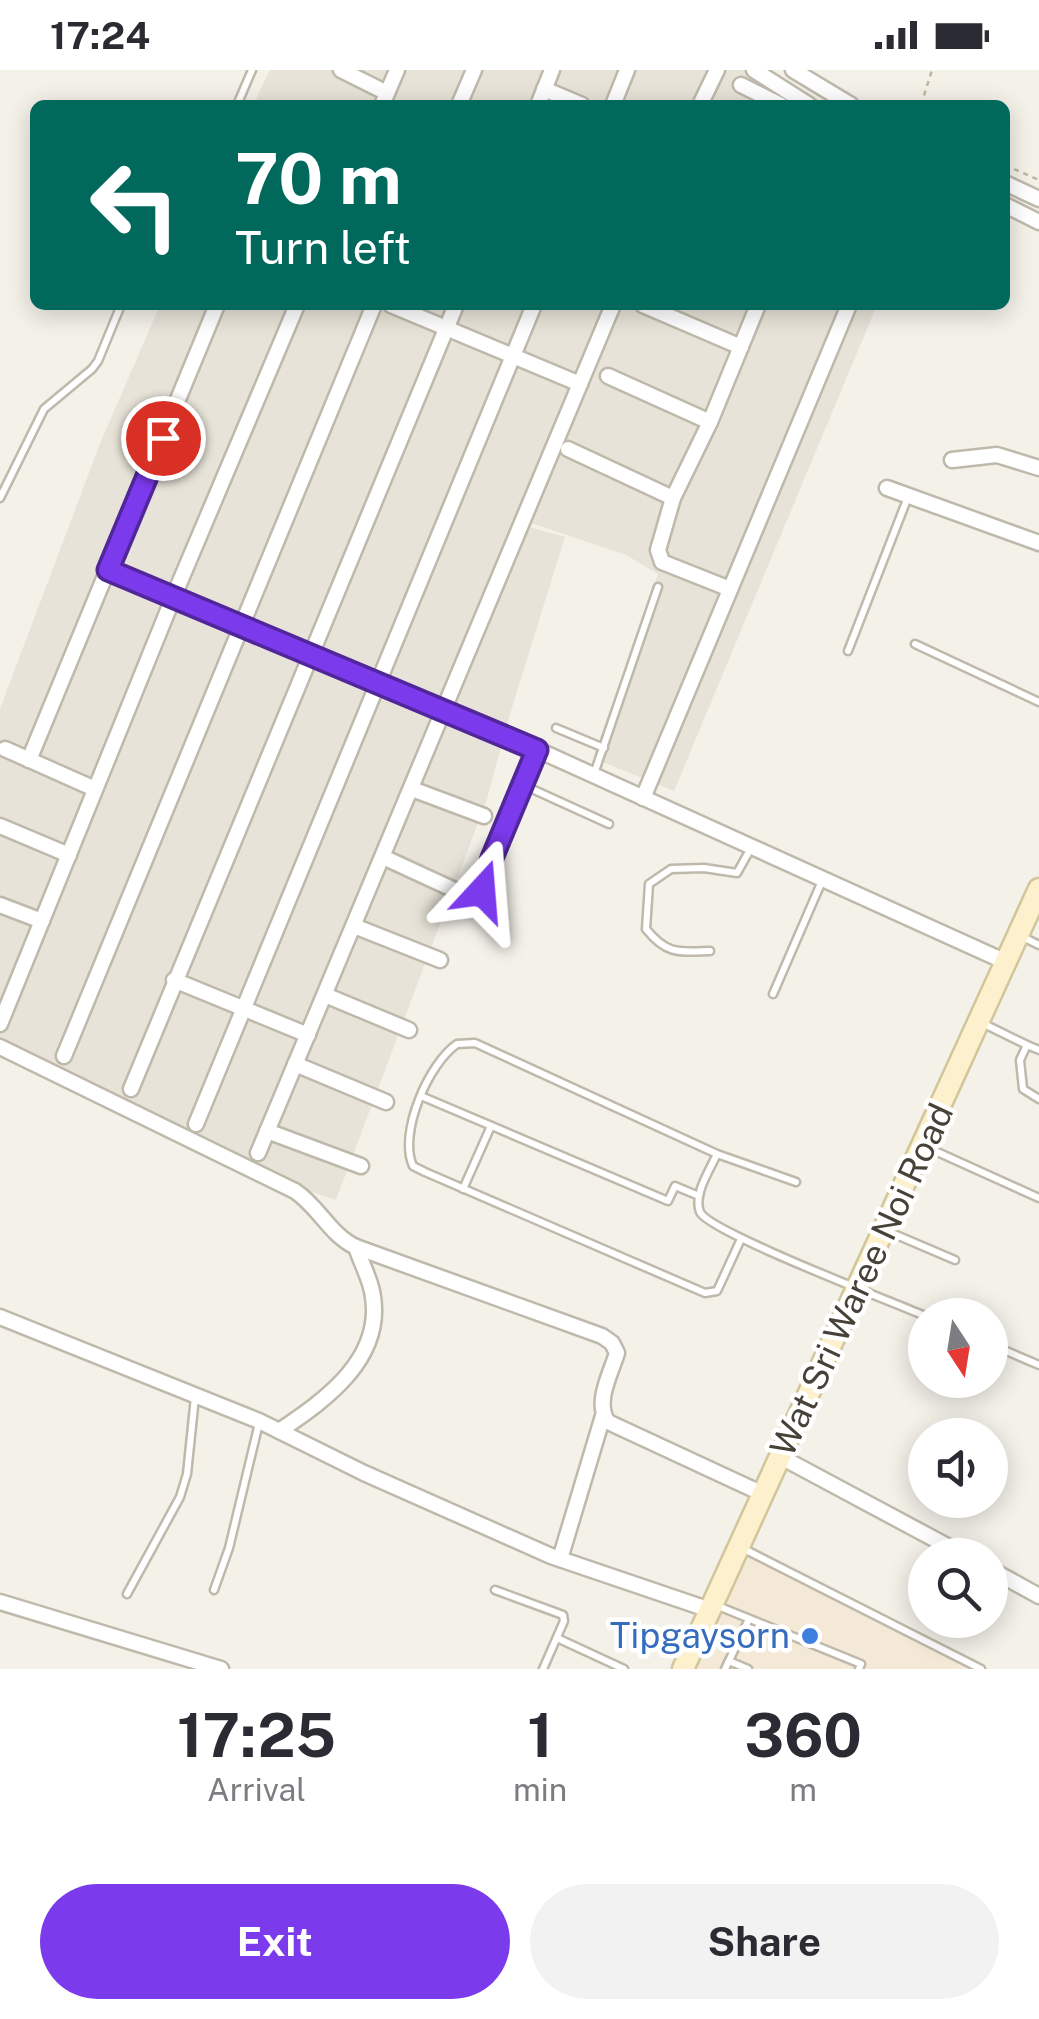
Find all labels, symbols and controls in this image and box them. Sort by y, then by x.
text: 17:24 [50,13,150,58]
text: 70 m [235,137,402,220]
icon: left [70,140,200,270]
text: Turn left [235,221,411,274]
pin [121,396,206,481]
icon: arrive [136,411,191,466]
position arrow [430,839,534,943]
street label: Wat Sri Waree Noi Road [762,1097,961,1463]
north arrow [908,1298,1008,1398]
map controls [908,1298,1008,1638]
button: sound [908,1418,1008,1518]
button: search [908,1538,1008,1638]
place label: Tipgaysorn [610,1615,790,1656]
marker: Tipgaysorn [799,1625,821,1647]
text: 17:25 [177,1700,336,1771]
text: 1 [527,1700,553,1771]
text: 360 [744,1700,862,1771]
text: Arrival [207,1771,306,1808]
text: min [513,1771,567,1808]
text: m [789,1771,817,1808]
button: Exit [40,1884,510,1999]
button: Share [530,1884,999,1999]

